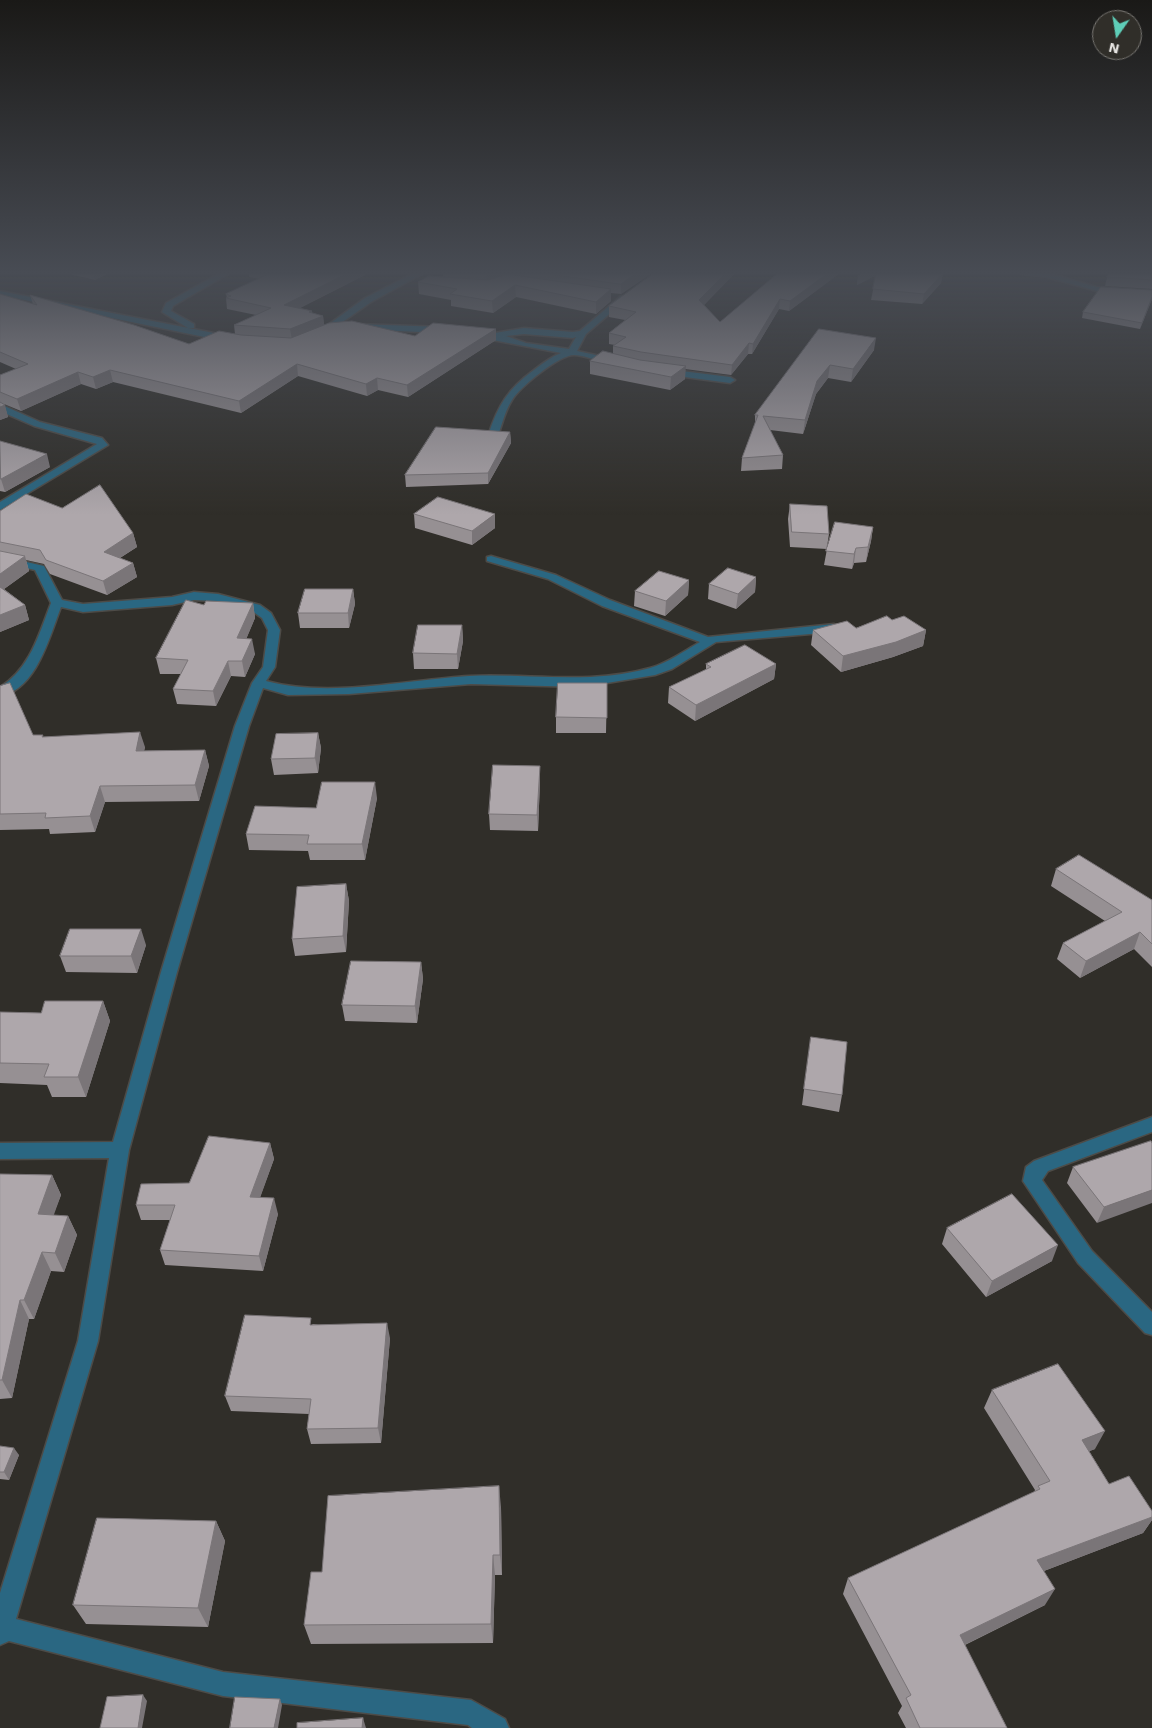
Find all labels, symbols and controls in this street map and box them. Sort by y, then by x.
north arrow [1092,10,1142,60]
text: N [1107,40,1121,58]

